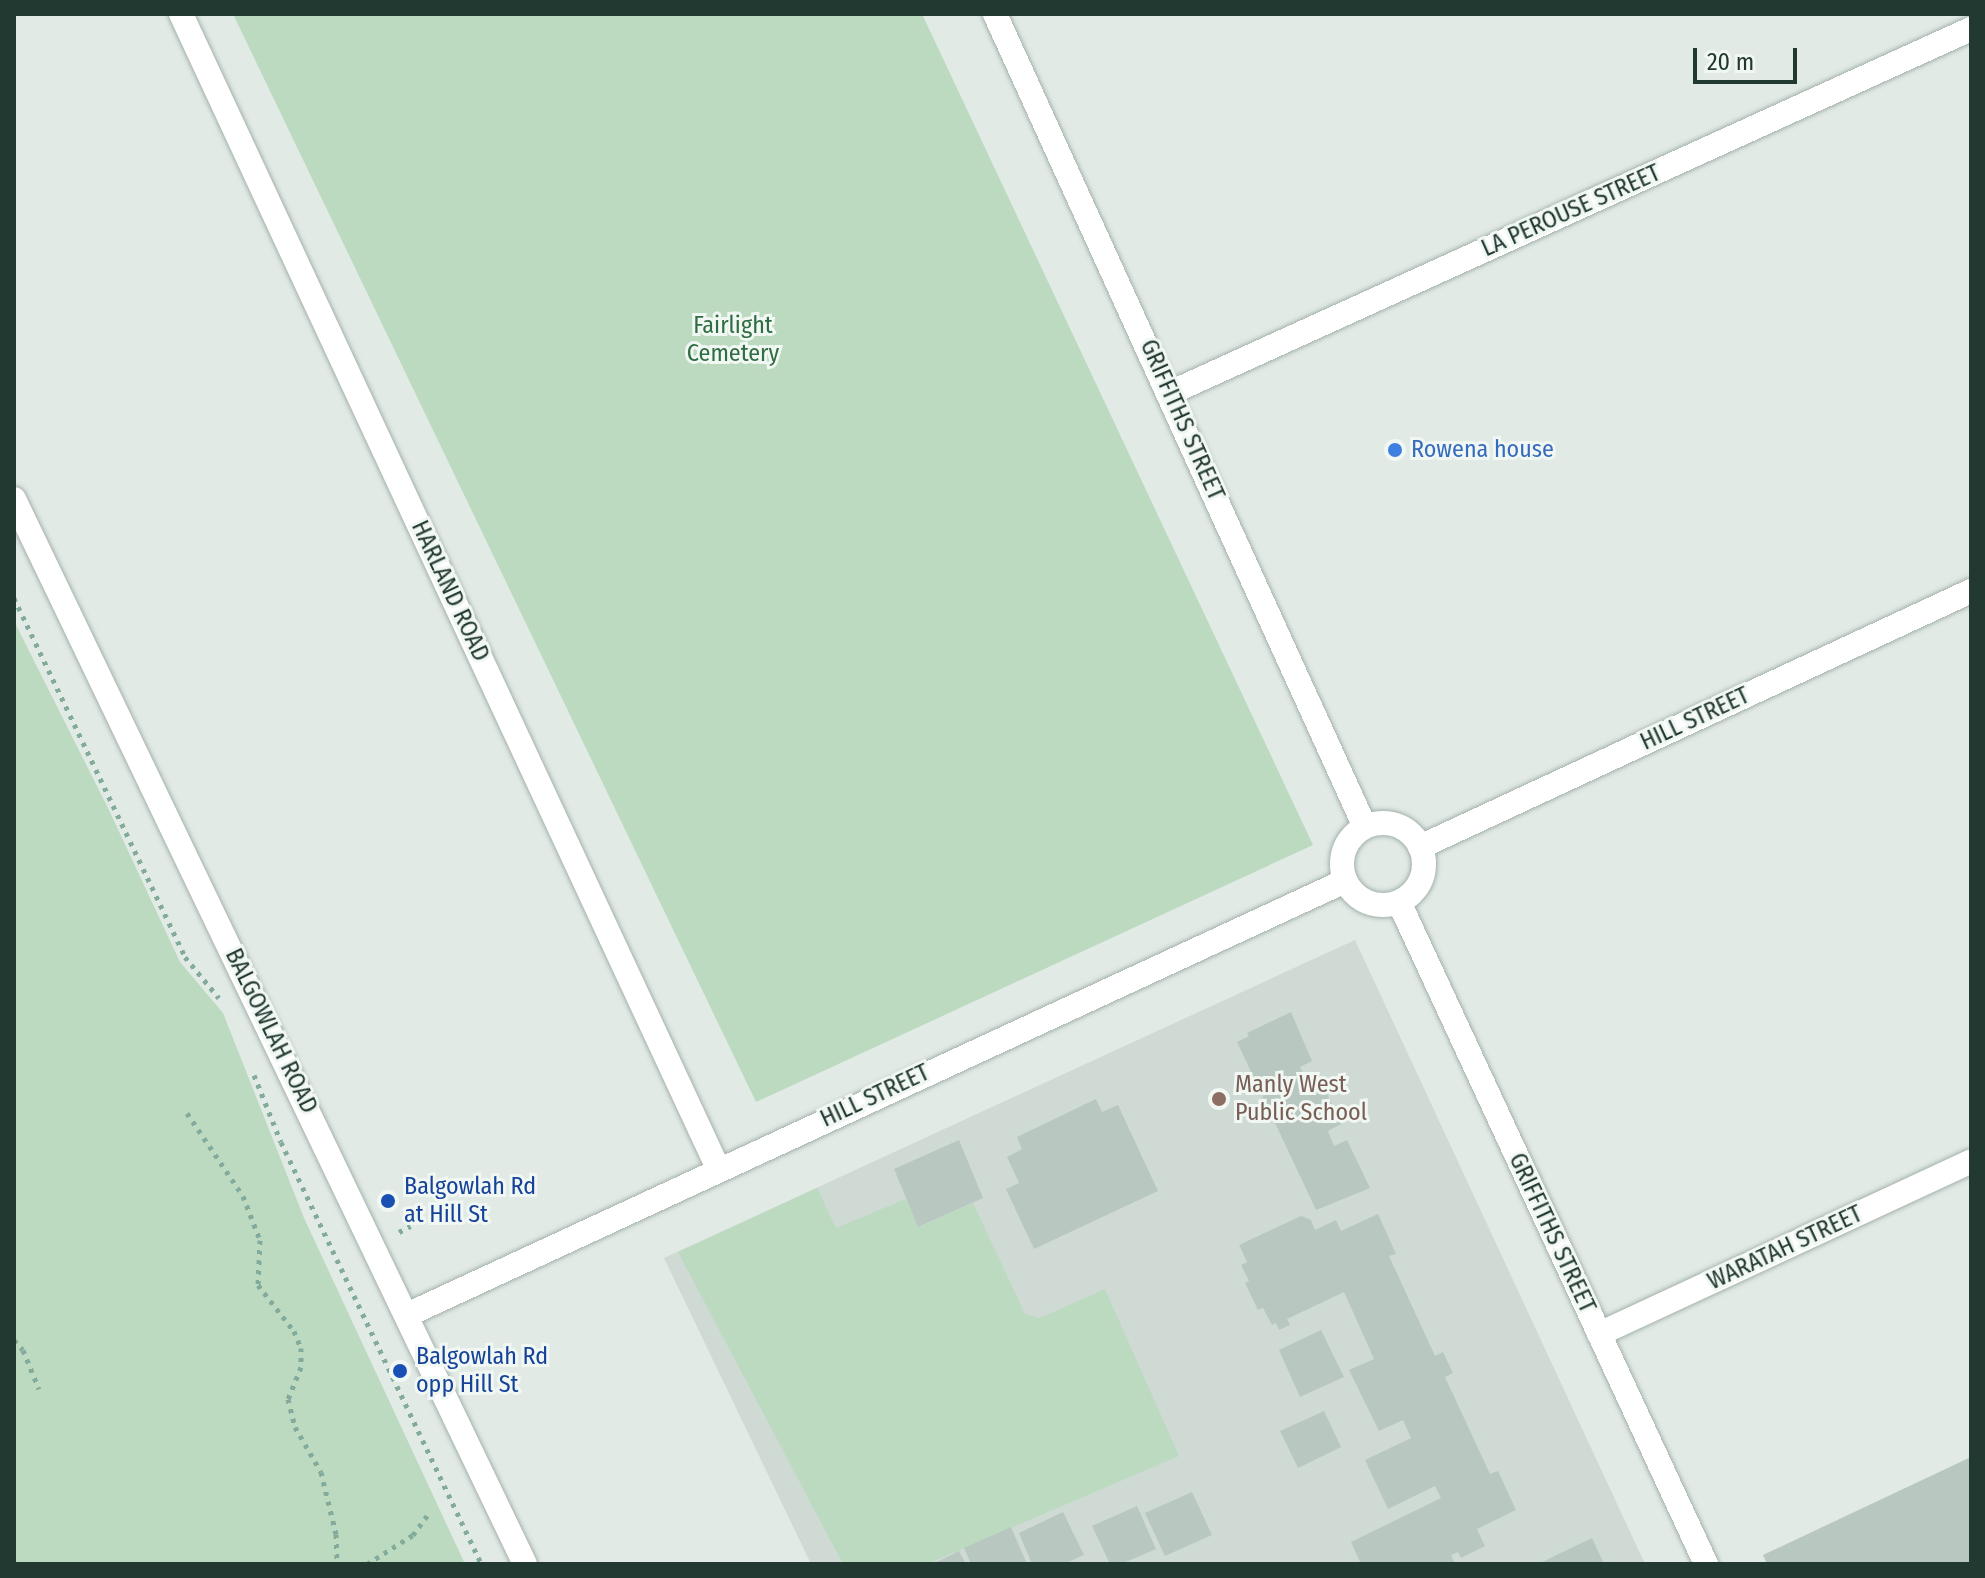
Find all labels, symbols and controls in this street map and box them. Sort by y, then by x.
scale bar [1697,32,1801,82]
text: 20 m [1707,48,1754,76]
street label: LA PEROUSE STREET [1477,159,1665,263]
park label: Fairlight Cemetery [687,312,779,368]
street label: GRIFFITHS STREET [1134,335,1230,505]
place label: Rowena house [1411,436,1554,464]
marker: Rowena house [1386,441,1404,459]
street label: HARLAND ROAD [405,516,495,666]
street label: HILL STREET [1636,681,1754,757]
street label: BALGOWLAH ROAD [219,944,323,1118]
street label: HILL STREET [816,1058,934,1134]
place label: Manly West Public School [1235,1071,1367,1127]
marker: Manly West Public School [1210,1090,1228,1108]
street label: GRIFFITHS STREET [1502,1149,1602,1317]
place label: Balgowlah Rd at Hill St [404,1173,536,1229]
marker: Balgowlah Rd at Hill St [379,1192,397,1210]
street label: WARATAH STREET [1703,1200,1867,1296]
place label: Balgowlah Rd opp Hill St [416,1343,548,1399]
marker: Balgowlah Rd opp Hill St [391,1362,409,1380]

